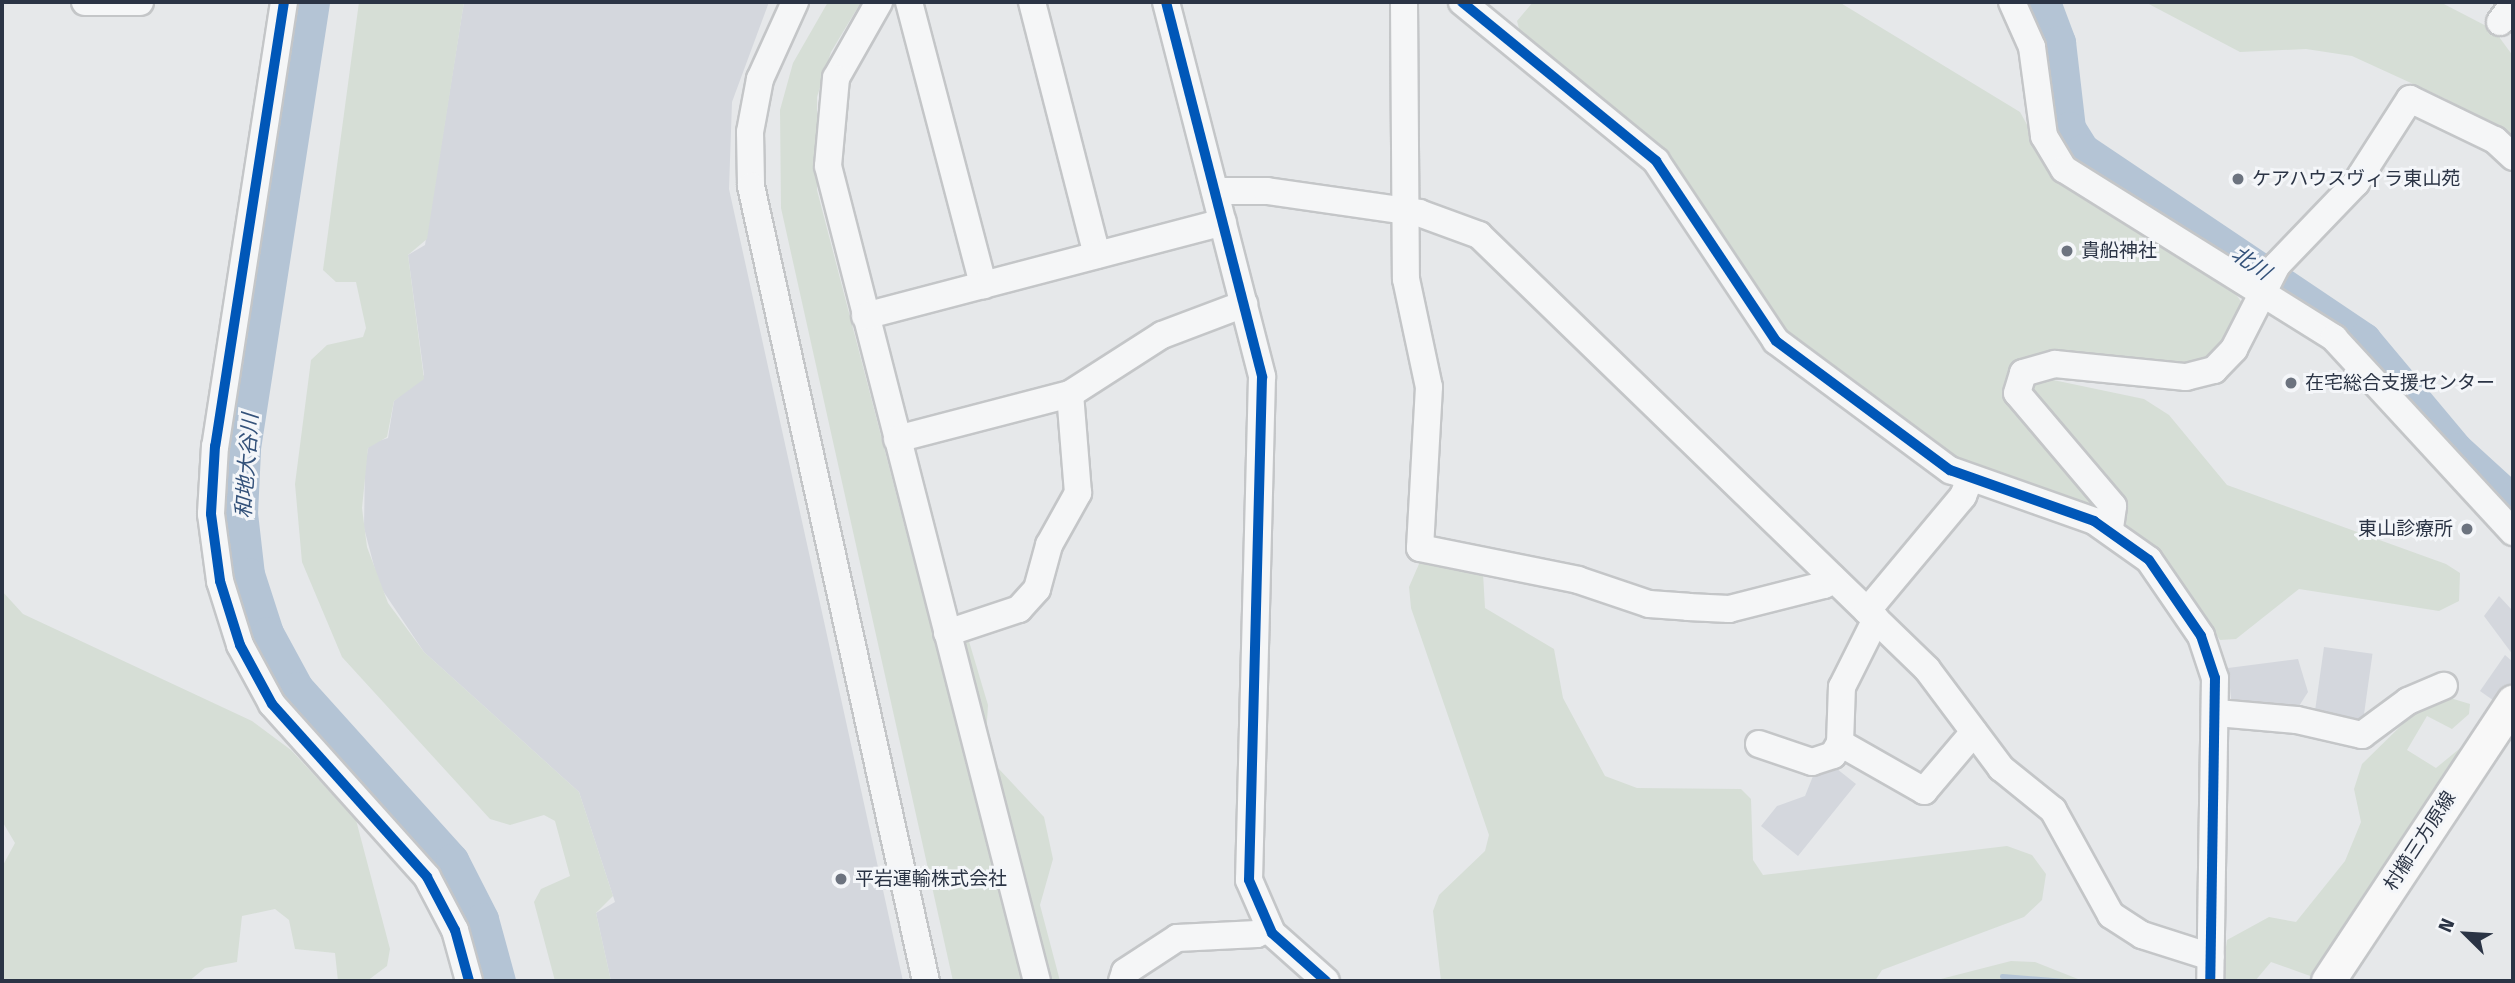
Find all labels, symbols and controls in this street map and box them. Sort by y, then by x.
place label: ケアハウスヴィラ東山苑 [2252,168,2461,190]
marker: ケアハウスヴィラ東山苑 [2230,171,2246,187]
place label: 貴船神社 [2081,240,2157,262]
water label: 北川 [2227,241,2275,285]
marker: 貴船神社 [2059,243,2075,259]
place label: 在宅総合支援センター [2305,372,2495,394]
marker: 在宅総合支援センター [2283,375,2299,391]
water label: 和地大谷川 [231,413,263,519]
place label: 東山診療所 [2358,518,2453,540]
marker: 東山診療所 [2459,521,2475,537]
street label: 村櫛三方原線 [2379,787,2461,895]
place label: 平岩運輸株式会社 [855,868,1007,890]
marker: 平岩運輸株式会社 [833,871,849,887]
north arrow [2431,899,2501,969]
text: N [2433,915,2459,936]

